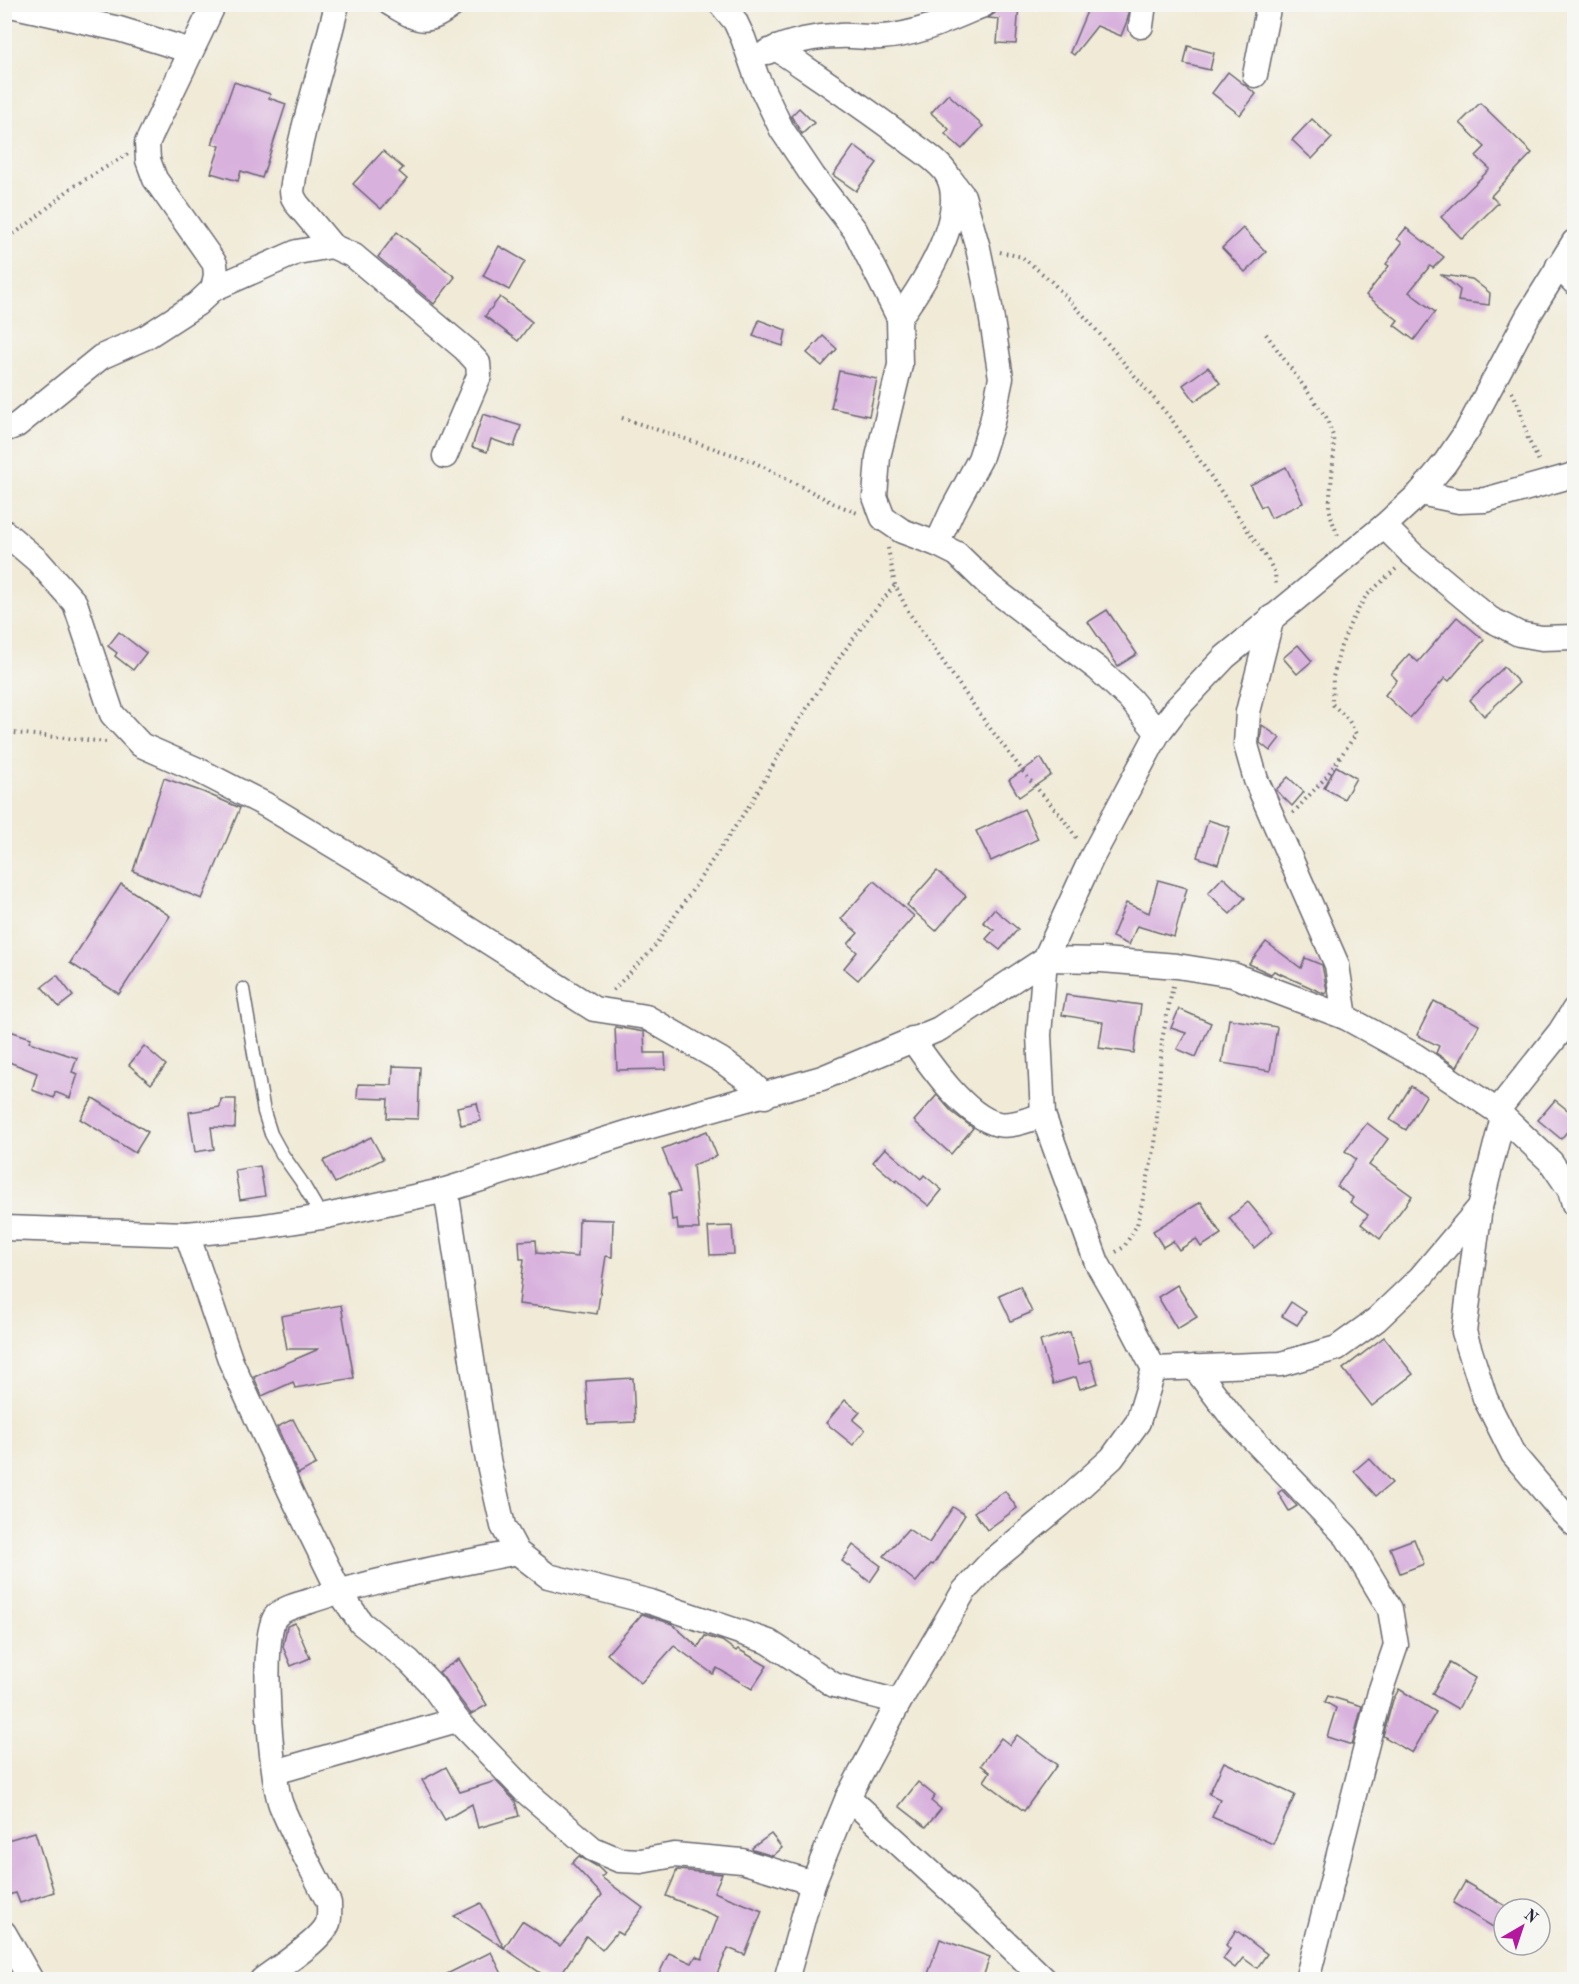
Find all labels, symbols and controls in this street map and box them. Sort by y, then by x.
north arrow [1492,1897,1552,1957]
text: N [1520,1907,1541,1927]

